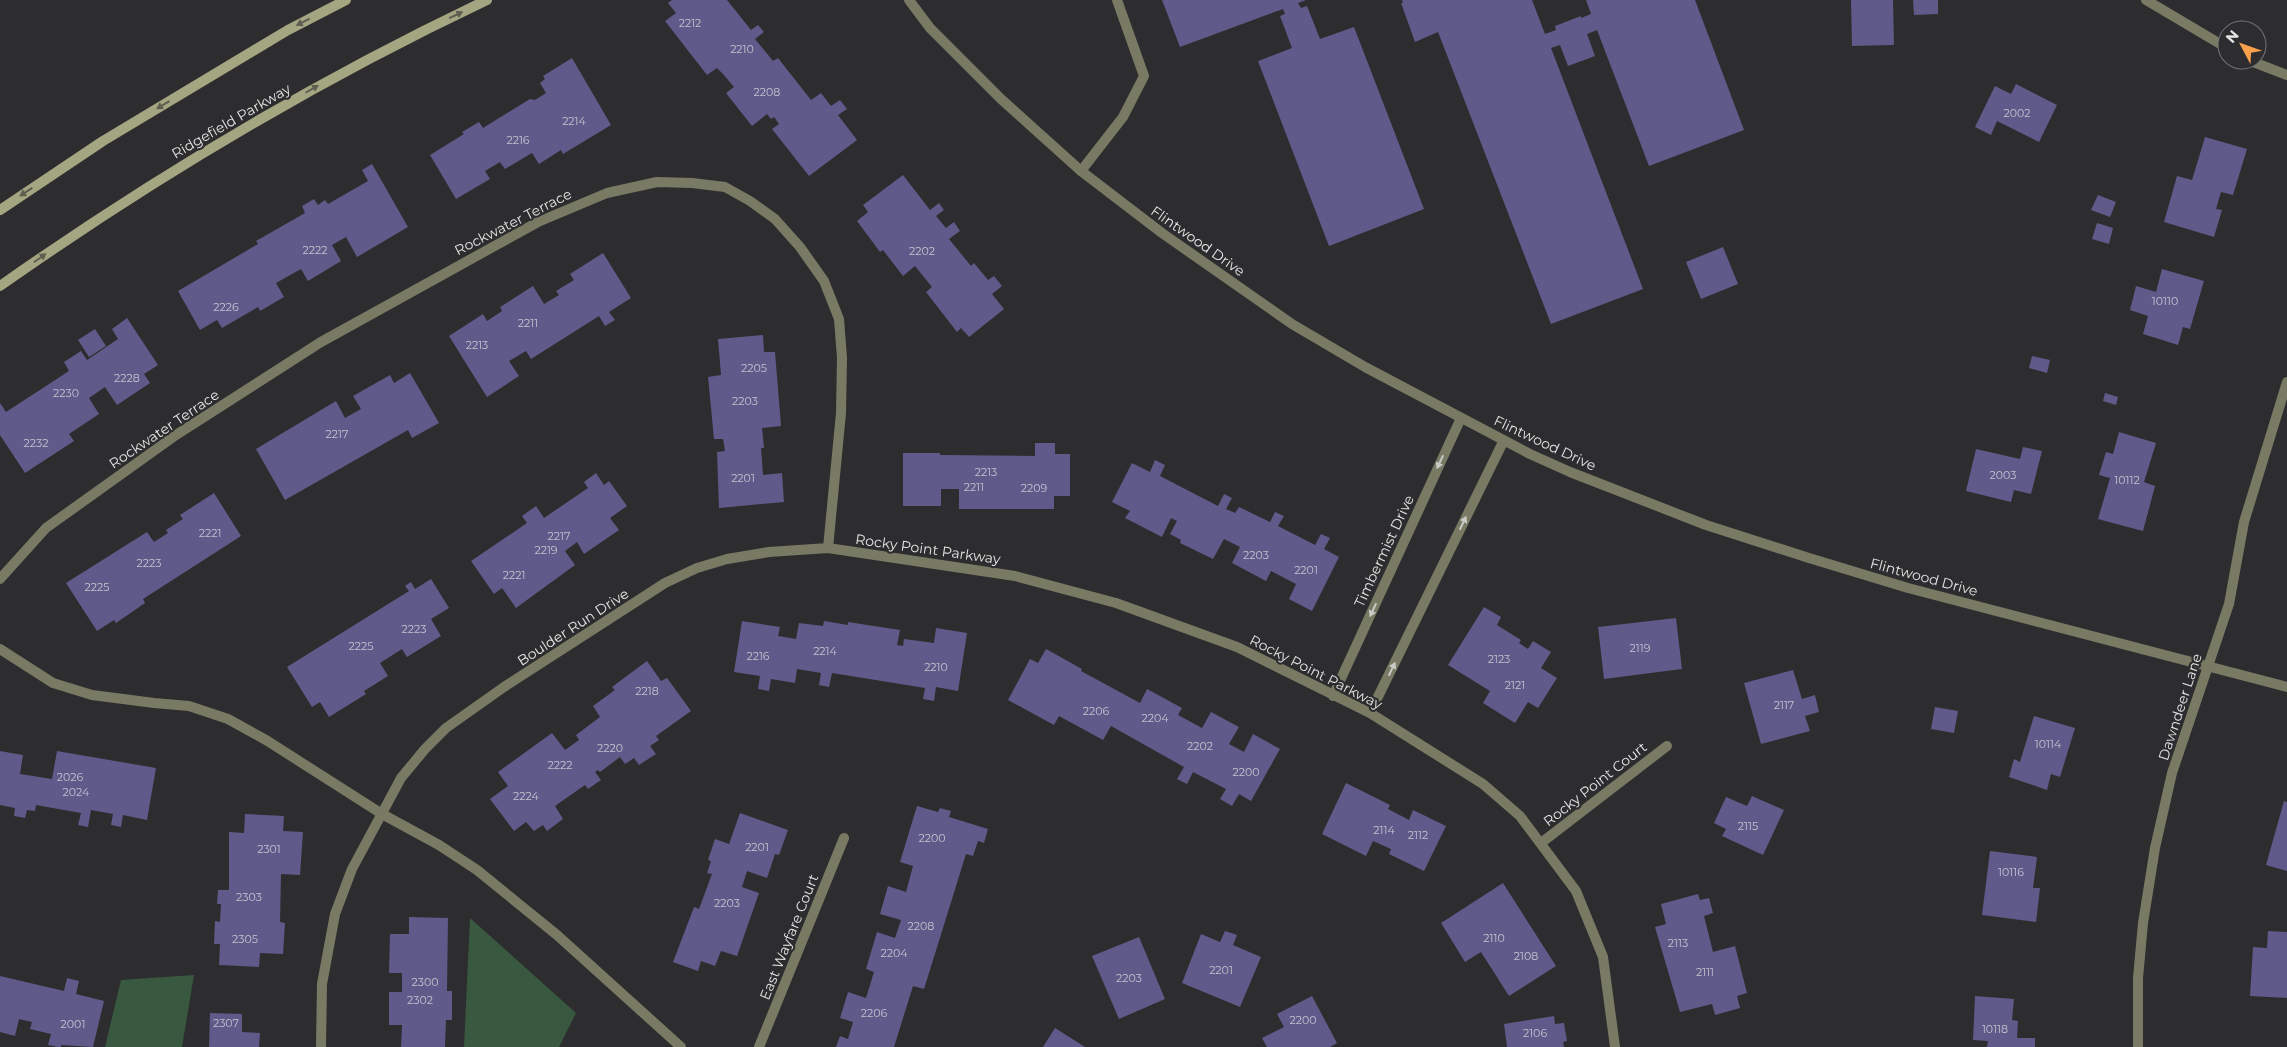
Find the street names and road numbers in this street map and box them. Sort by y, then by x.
street label: Ridgefield Parkway [168,79,294,162]
street label: Rockwater Terrace [451,185,575,259]
street label: Flintwood Drive [1147,202,1249,280]
street label: Rockwater Terrace [106,386,222,472]
street label: Flintwood Drive [1491,411,1599,475]
street label: Timbermist Drive [1350,492,1418,610]
street label: Rocky Point Parkway [854,530,1002,568]
street label: Flintwood Drive [1868,554,1980,600]
street label: Boulder Run Drive [514,584,632,670]
street label: Rocky Point Parkway [1247,631,1386,713]
street label: Dawndeer Lane [2154,651,2206,763]
street label: Rocky Point Court [1540,738,1651,830]
street label: East Wayfare Court [756,871,823,1002]

